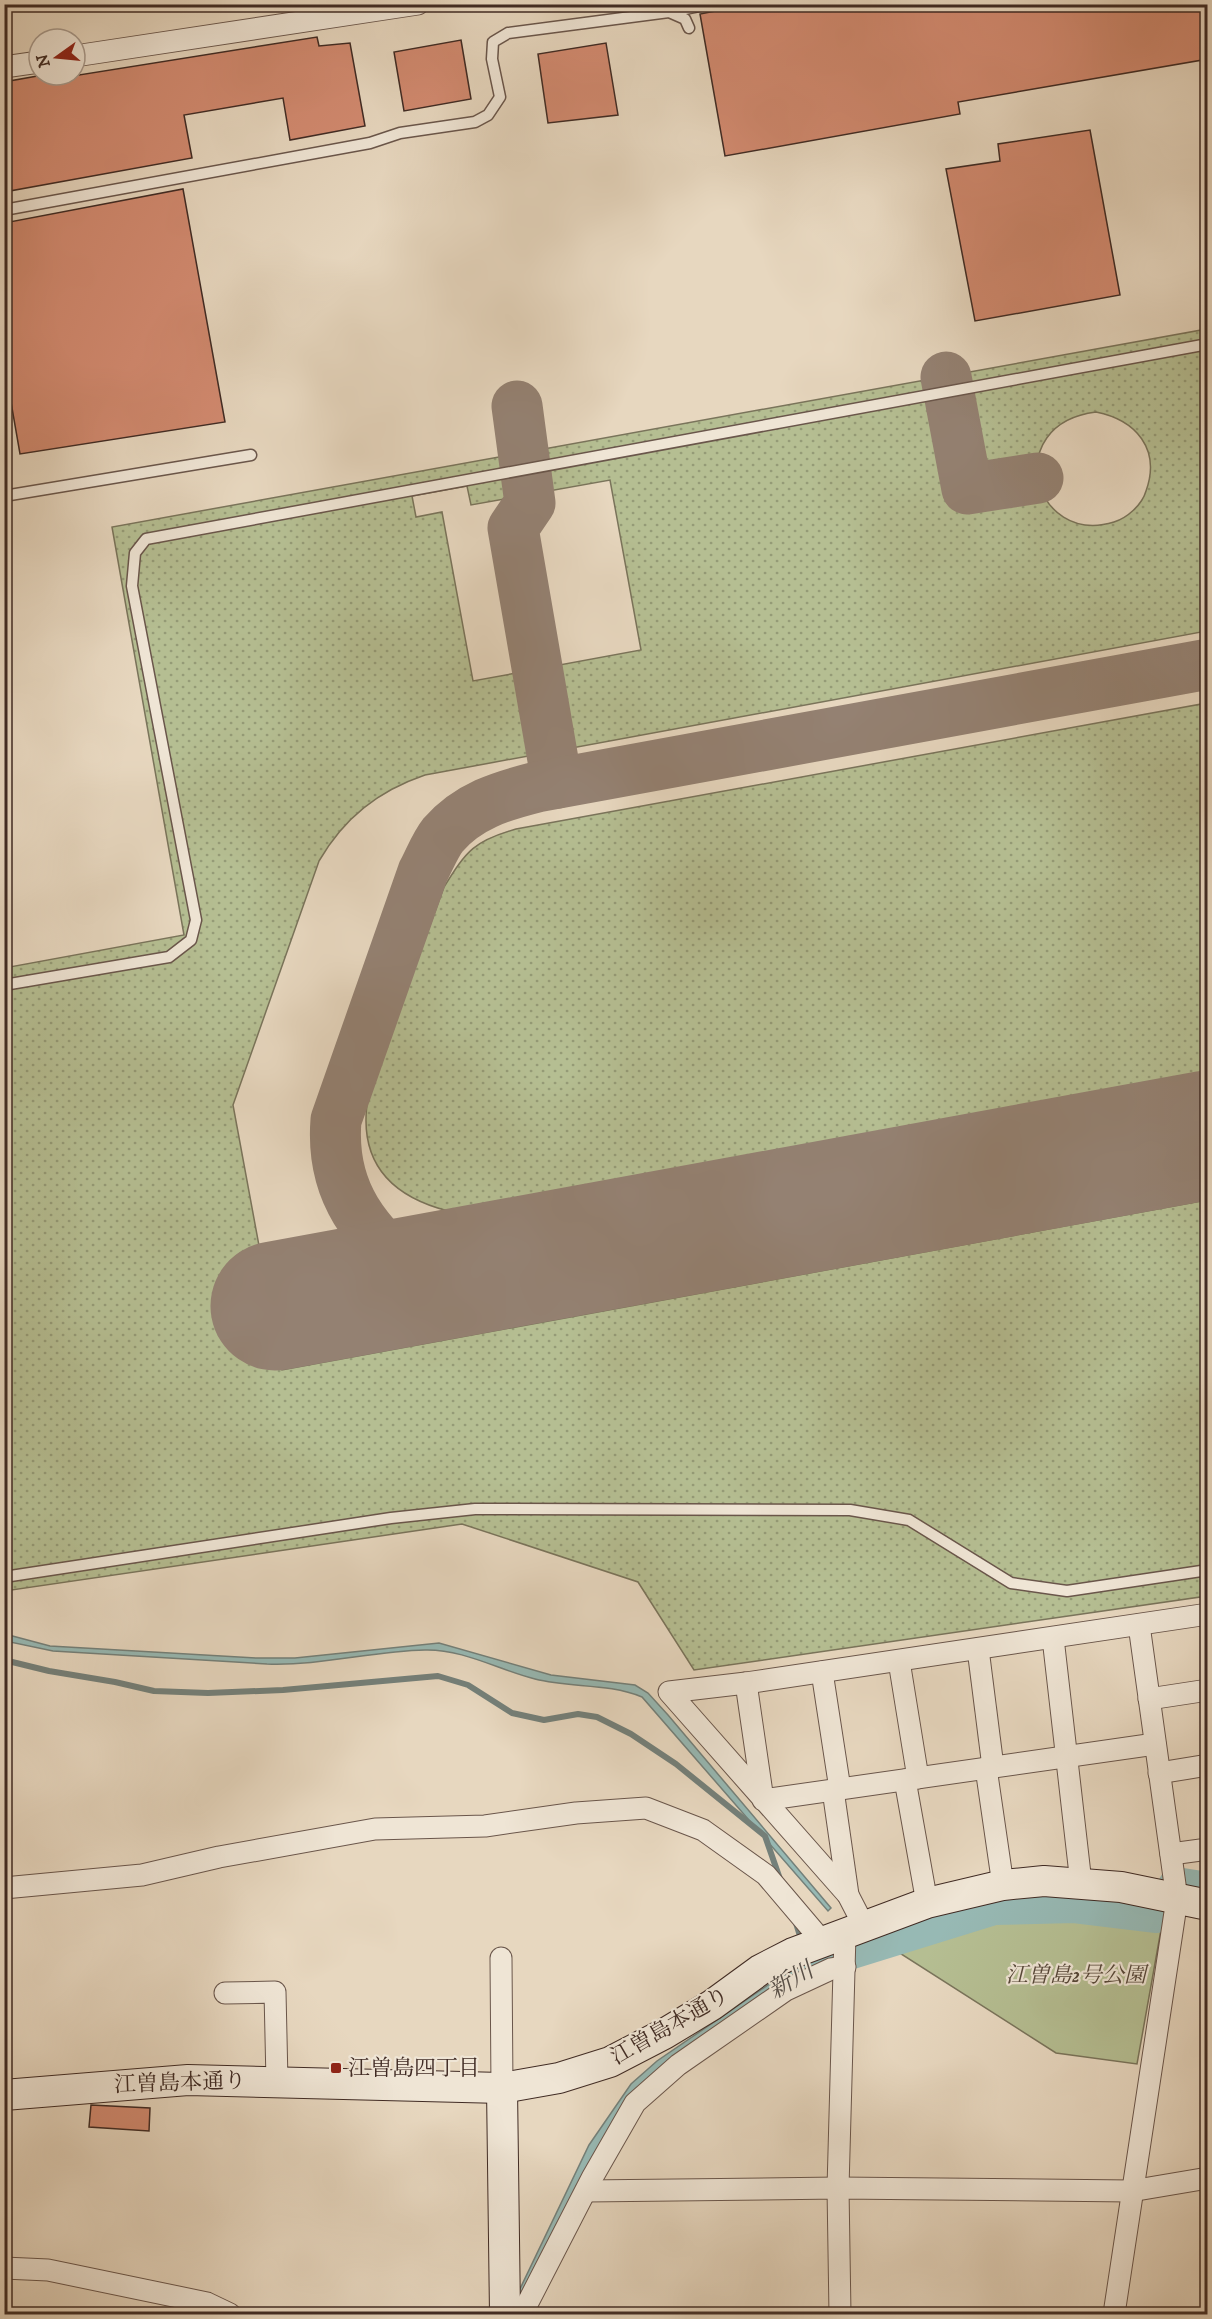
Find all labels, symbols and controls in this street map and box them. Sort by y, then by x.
north arrow [27,27,87,87]
text: N [32,52,55,70]
water label: 新川 [763,1954,822,2006]
park label: 江曽島2号公園 [1006,1962,1149,1989]
street label: 江曽島本通り [606,1981,734,2071]
place label: 江曽島四丁目 [348,2055,480,2082]
marker: 江曽島四丁目 [329,2061,343,2075]
street label: 江曽島本通り [114,2067,246,2099]

